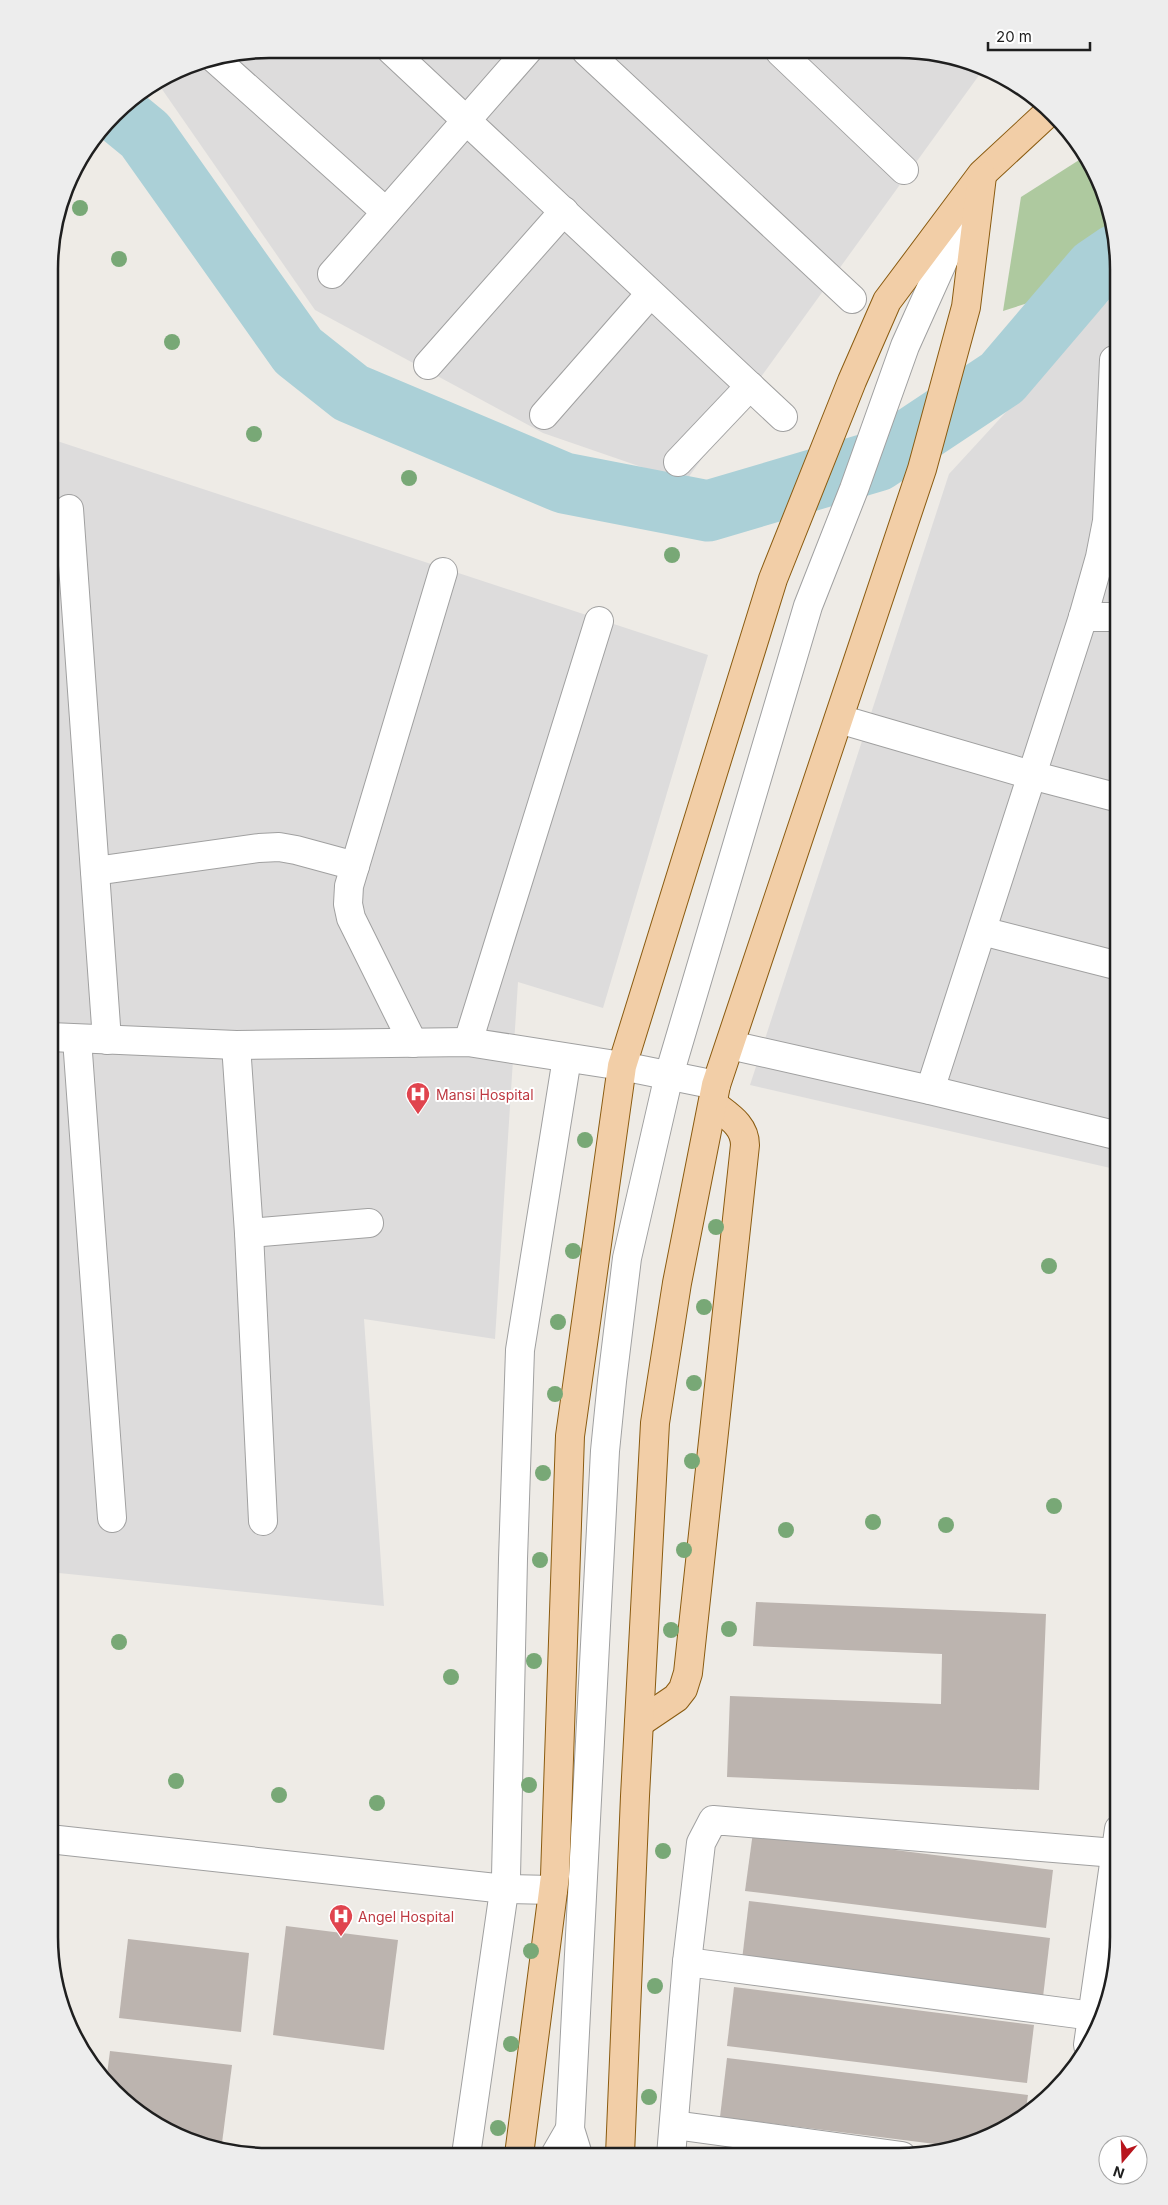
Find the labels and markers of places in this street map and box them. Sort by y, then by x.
hospital icon: Mansi Hospital [405,1081,431,1115]
place label: Mansi Hospital [436,1086,534,1103]
hospital icon: Angel Hospital [328,1903,354,1937]
place label: Angel Hospital [358,1908,454,1925]

